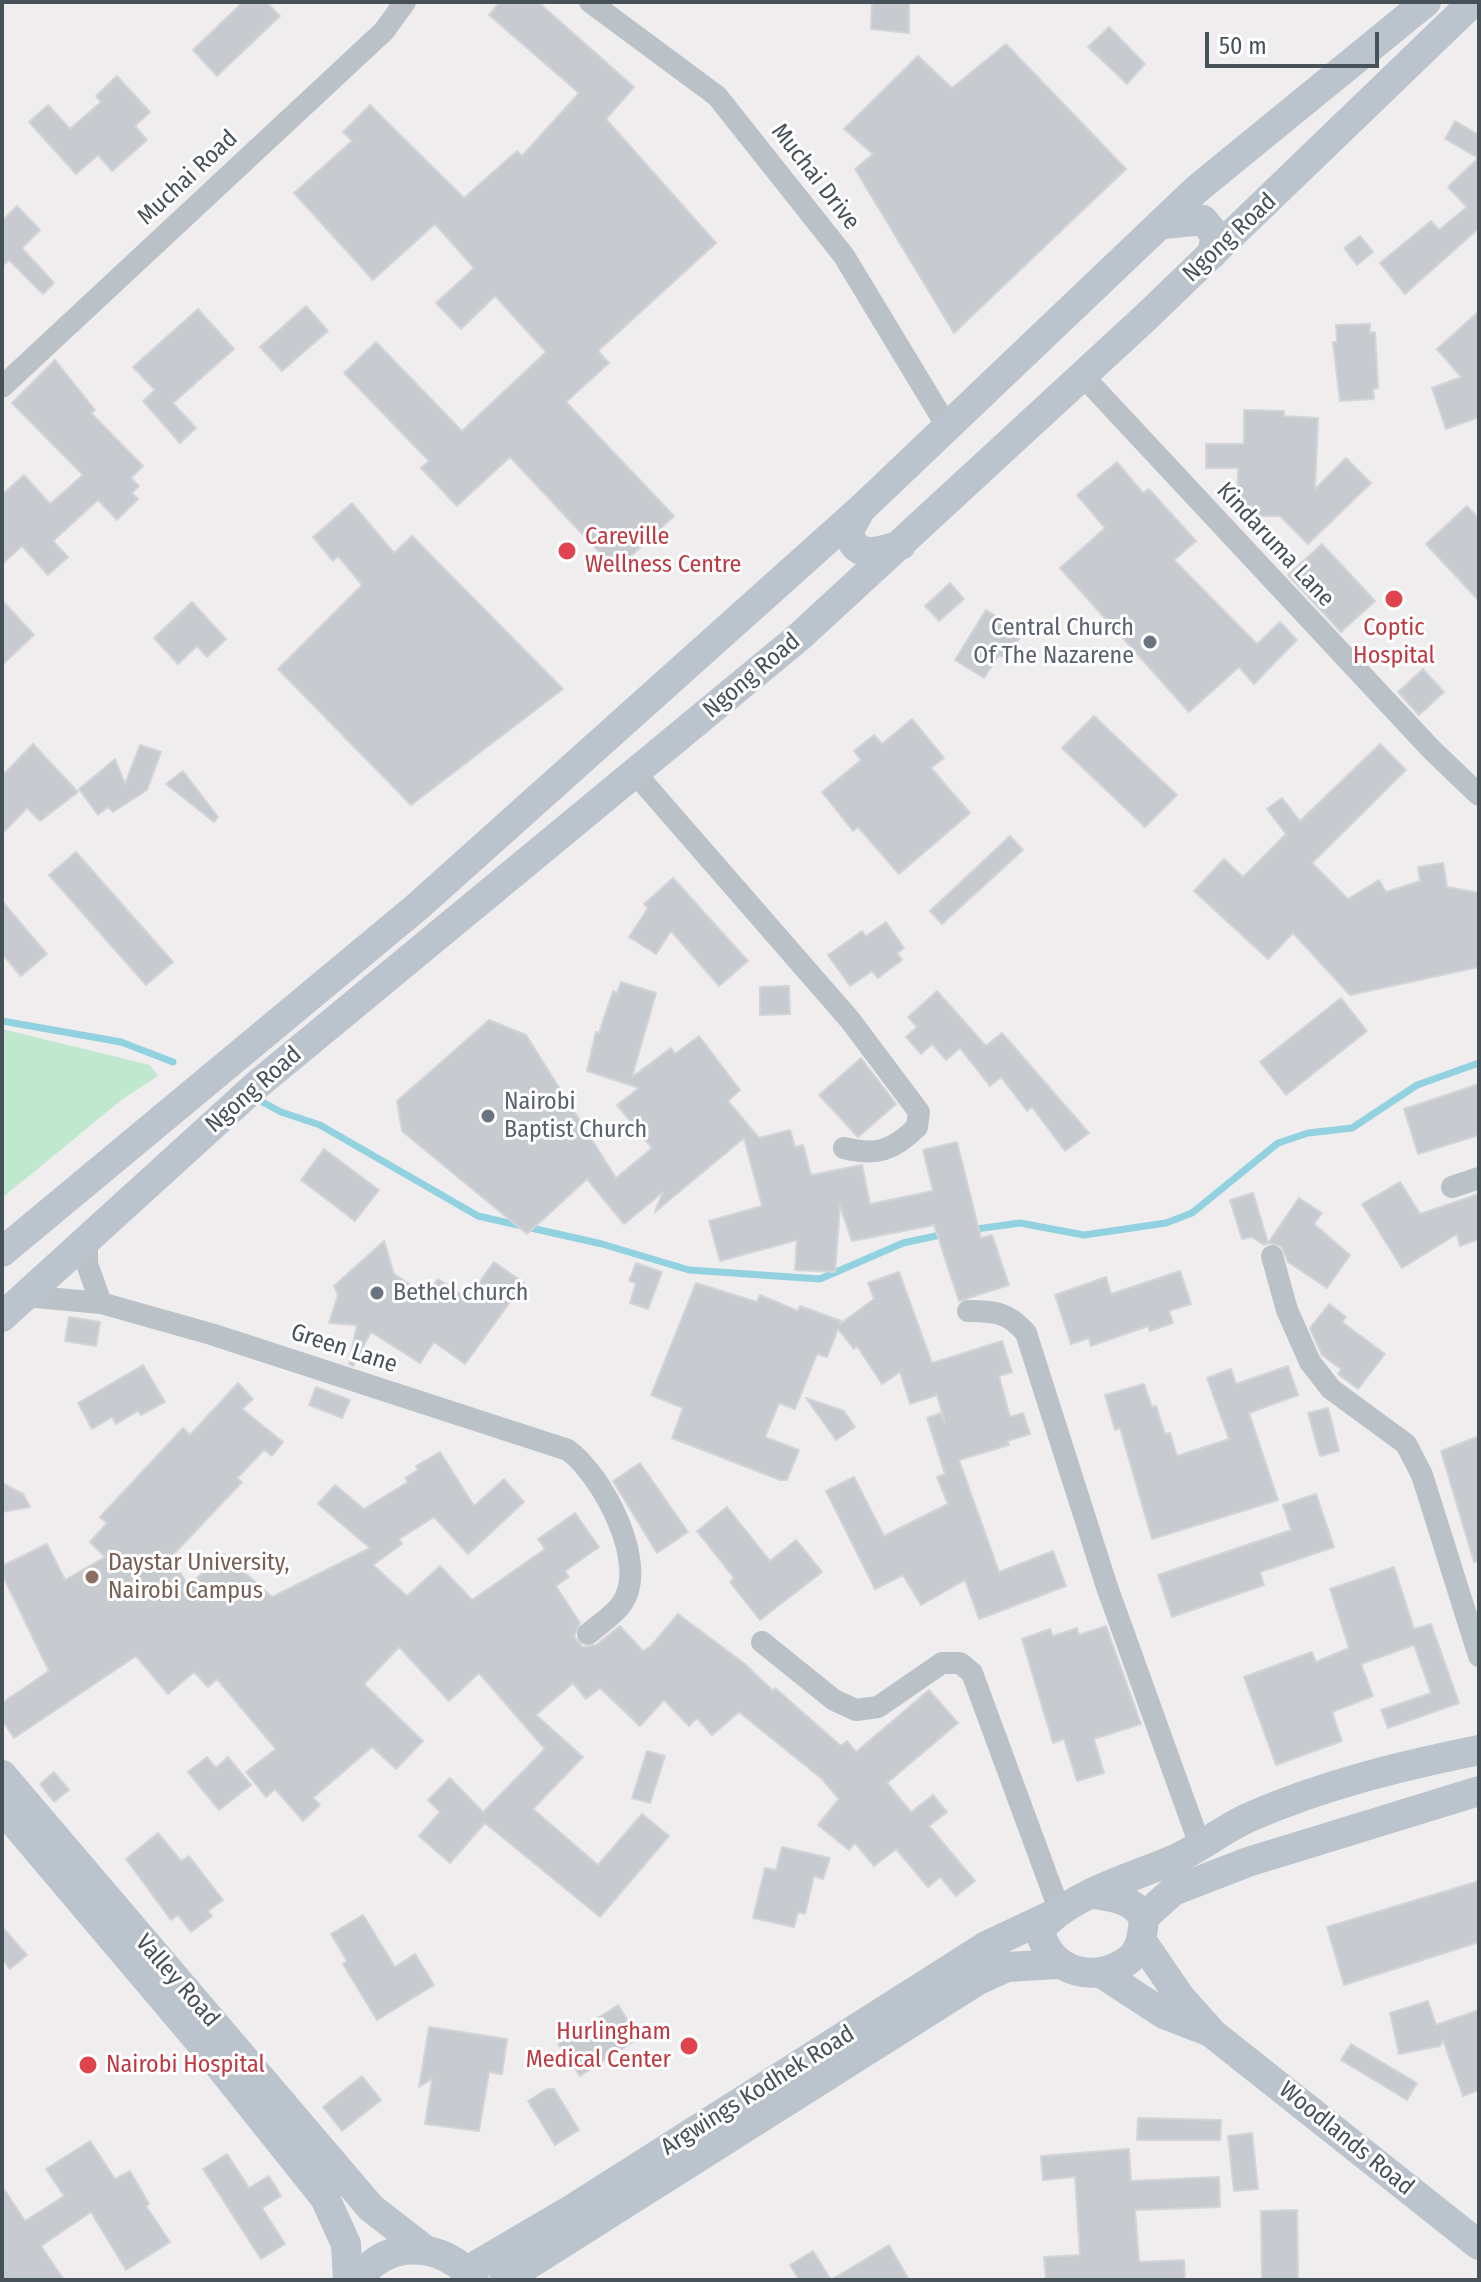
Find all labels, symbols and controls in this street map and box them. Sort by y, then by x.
scale bar [1209,16,1383,66]
text: 50 m [1219,32,1267,60]
street label: Muchai Drive [765,118,865,236]
street label: Muchai Road [132,125,244,231]
street label: Ngong Road [1177,187,1283,289]
street label: Kindaruma Lane [1210,477,1340,613]
place label: Careville Wellness Centre [585,523,741,579]
marker: Careville Wellness Centre [556,540,578,562]
marker: Coptic Hospital [1383,588,1405,610]
place label: Central Church Of The Nazarene [973,614,1134,670]
place label: Coptic Hospital [1353,614,1435,670]
street label: Ngong Road [698,627,806,725]
marker: Central Church Of The Nazarene [1141,633,1159,651]
street label: Ngong Road [200,1041,308,1139]
place label: Nairobi Baptist Church [504,1088,647,1144]
marker: Nairobi Baptist Church [479,1107,497,1125]
place label: Bethel church [393,1279,528,1307]
marker: Bethel church [368,1284,386,1302]
street label: Green Lane [287,1318,401,1380]
place label: Daystar University, Nairobi Campus [108,1549,289,1605]
marker: Daystar University, Nairobi Campus [83,1568,101,1586]
street label: Valley Road [129,1929,225,2033]
place label: Hurlingham Medical Center [526,2018,671,2074]
street label: Argwings Kodhek Road [656,2020,860,2162]
marker: Hurlingham Medical Center [678,2035,700,2057]
place label: Nairobi Hospital [106,2051,265,2079]
marker: Nairobi Hospital [77,2054,99,2076]
street label: Woodlands Road [1273,2076,1419,2202]

